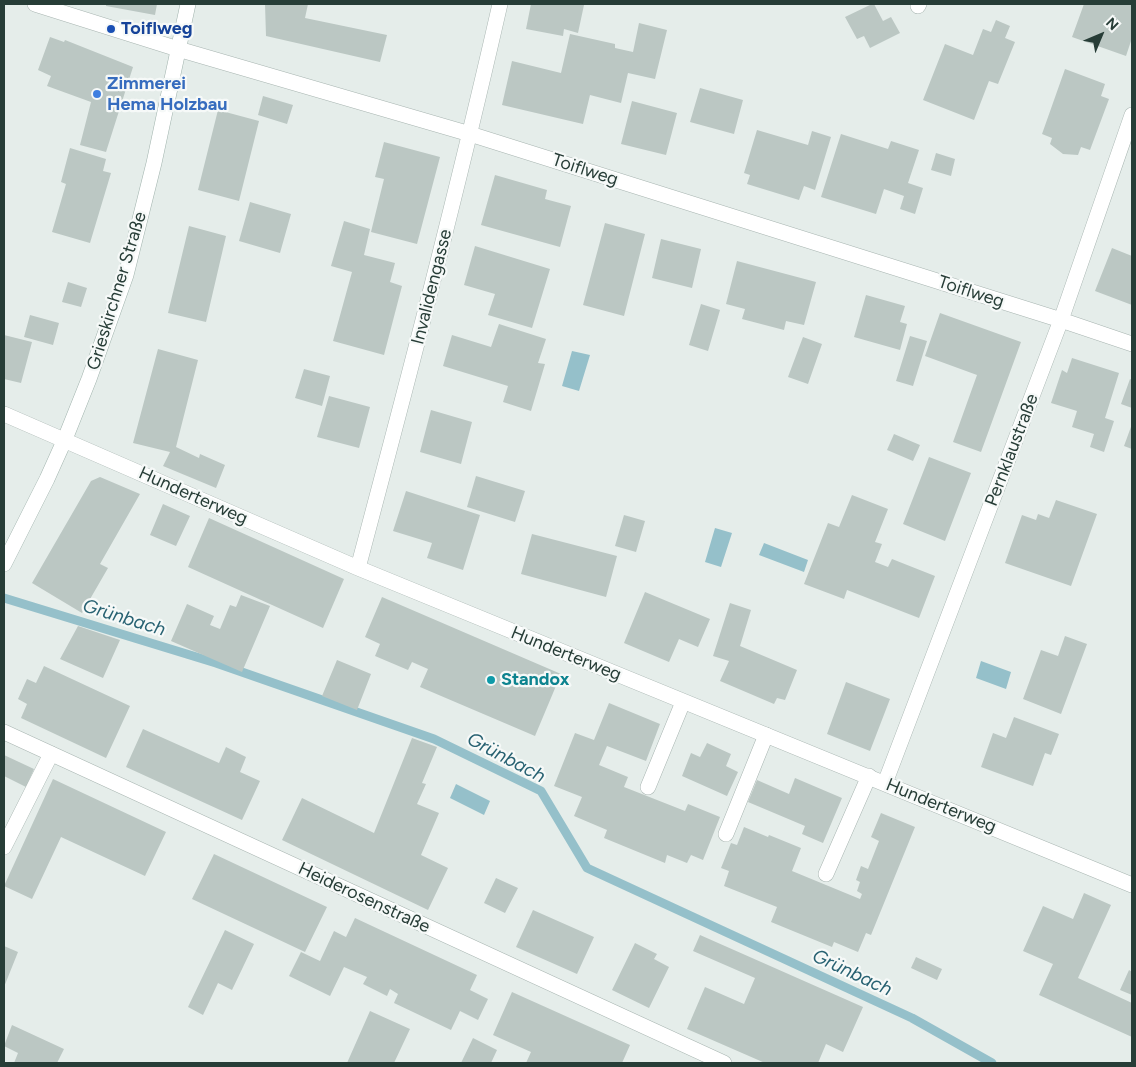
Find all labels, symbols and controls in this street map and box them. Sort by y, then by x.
north arrow [1076,10,1126,60]
text: N [1102,14,1122,34]
place label: Toiflweg [121,18,193,40]
marker: Toiflweg [105,23,117,35]
place label: Zimmerei Hema Holzbau [107,73,228,116]
marker: Zimmerei Hema Holzbau [91,88,103,100]
street label: Toiflweg [549,149,621,191]
street label: Grieskirchner Straße [83,209,151,373]
street label: Invalidengasse [407,227,457,347]
street label: Toiflweg [935,271,1007,313]
street label: Pernklaustraße [981,391,1043,509]
street label: Hunderterweg [135,462,251,530]
water label: Grünbach [80,595,168,641]
street label: Hunderterweg [508,622,624,686]
place label: Standox [501,669,569,691]
marker: Standox [485,674,497,686]
water label: Grünbach [463,728,549,788]
street label: Hunderterweg [883,774,999,838]
street label: Heiderosenstraße [295,858,433,938]
water label: Grünbach [809,945,895,1001]

